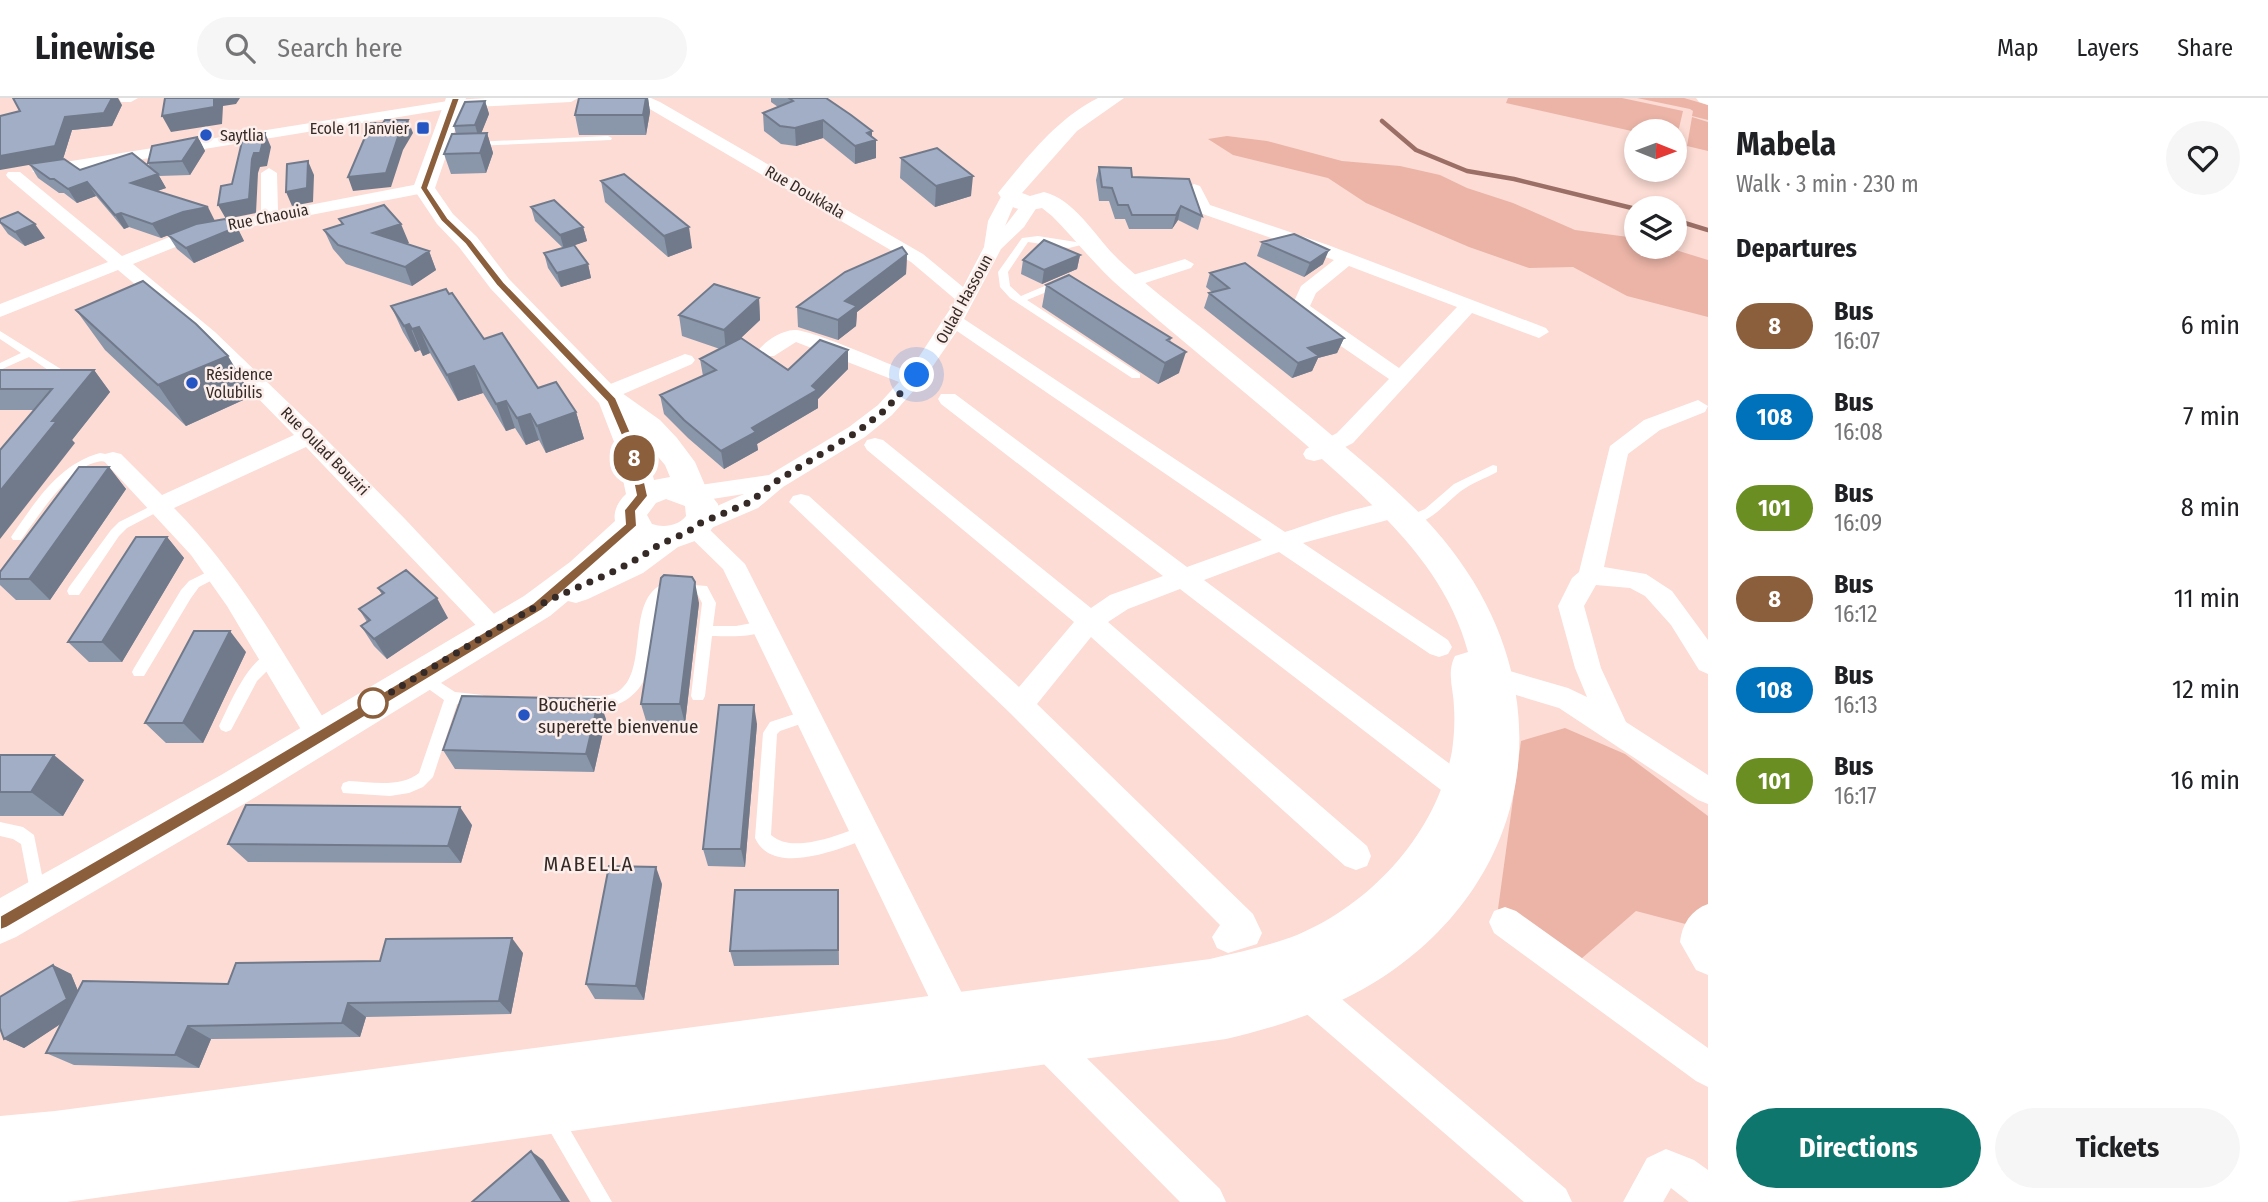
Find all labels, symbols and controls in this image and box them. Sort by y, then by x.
search box [197,17,687,80]
text: Linewise [35,28,155,68]
icon: search [221,29,259,67]
text: Search here [277,33,403,64]
text: Map [1997,34,2039,62]
text: Layers [2077,34,2139,62]
text: Share [2177,34,2233,62]
place label: Ecole 11 Janvier [310,119,409,138]
north arrow [1624,119,1687,182]
map controls [1624,119,1687,259]
marker: Ecole 11 Janvier [415,120,431,136]
button: heart [2166,121,2240,195]
text: Mabela [1736,124,1836,164]
place label: Saytlia [220,126,264,145]
marker: Saytlia [198,127,214,143]
street label: Rue Doukkala [762,161,848,223]
text: Walk · 3 min · 230 m [1736,170,1919,198]
button: layers [1624,196,1687,259]
street label: Rue Chaouia [226,200,310,234]
text: Departures [1736,233,1857,264]
street label: Oulad Hassoun [932,251,996,347]
text: Bus [1834,296,1873,327]
text: 6 min [2181,310,2240,341]
text: 8 [1768,312,1781,340]
text: 16:07 [1834,327,1880,355]
your location [899,357,934,392]
place label: Résidence Volubilis [206,365,273,402]
marker: Résidence Volubilis [184,375,200,391]
text: Bus [1834,387,1873,418]
text: 7 min [2183,401,2240,432]
street label: Rue Oulad Bouziri [277,403,373,499]
text: 108 [1757,403,1792,431]
text: 16:08 [1834,418,1883,446]
line badge: 8 [611,435,657,481]
text: 8 [628,444,640,472]
text: Bus [1834,478,1873,509]
text: 8 min [2181,492,2240,523]
text: 101 [1758,494,1791,522]
text: 16:09 [1834,509,1882,537]
text: Bus [1834,569,1873,600]
text: 11 min [2174,583,2240,614]
text: 8 [1768,585,1781,613]
text: 16:12 [1834,600,1877,628]
text: Bus [1834,660,1873,691]
text: 12 min [2172,674,2240,705]
text: 108 [1757,676,1792,704]
unlabelled marker [358,688,388,718]
text: 16:13 [1834,691,1878,719]
place label: Boucherie superette bienvenue [538,693,698,738]
marker: Boucherie superette bienvenue [516,707,532,723]
text: Bus [1834,751,1873,782]
text: 16 min [2171,765,2240,796]
text: 101 [1758,767,1791,795]
text: 16:17 [1834,782,1877,810]
district label: MABELLA [544,851,634,877]
button: Directions [1736,1108,1981,1188]
button: Tickets [1995,1108,2240,1188]

